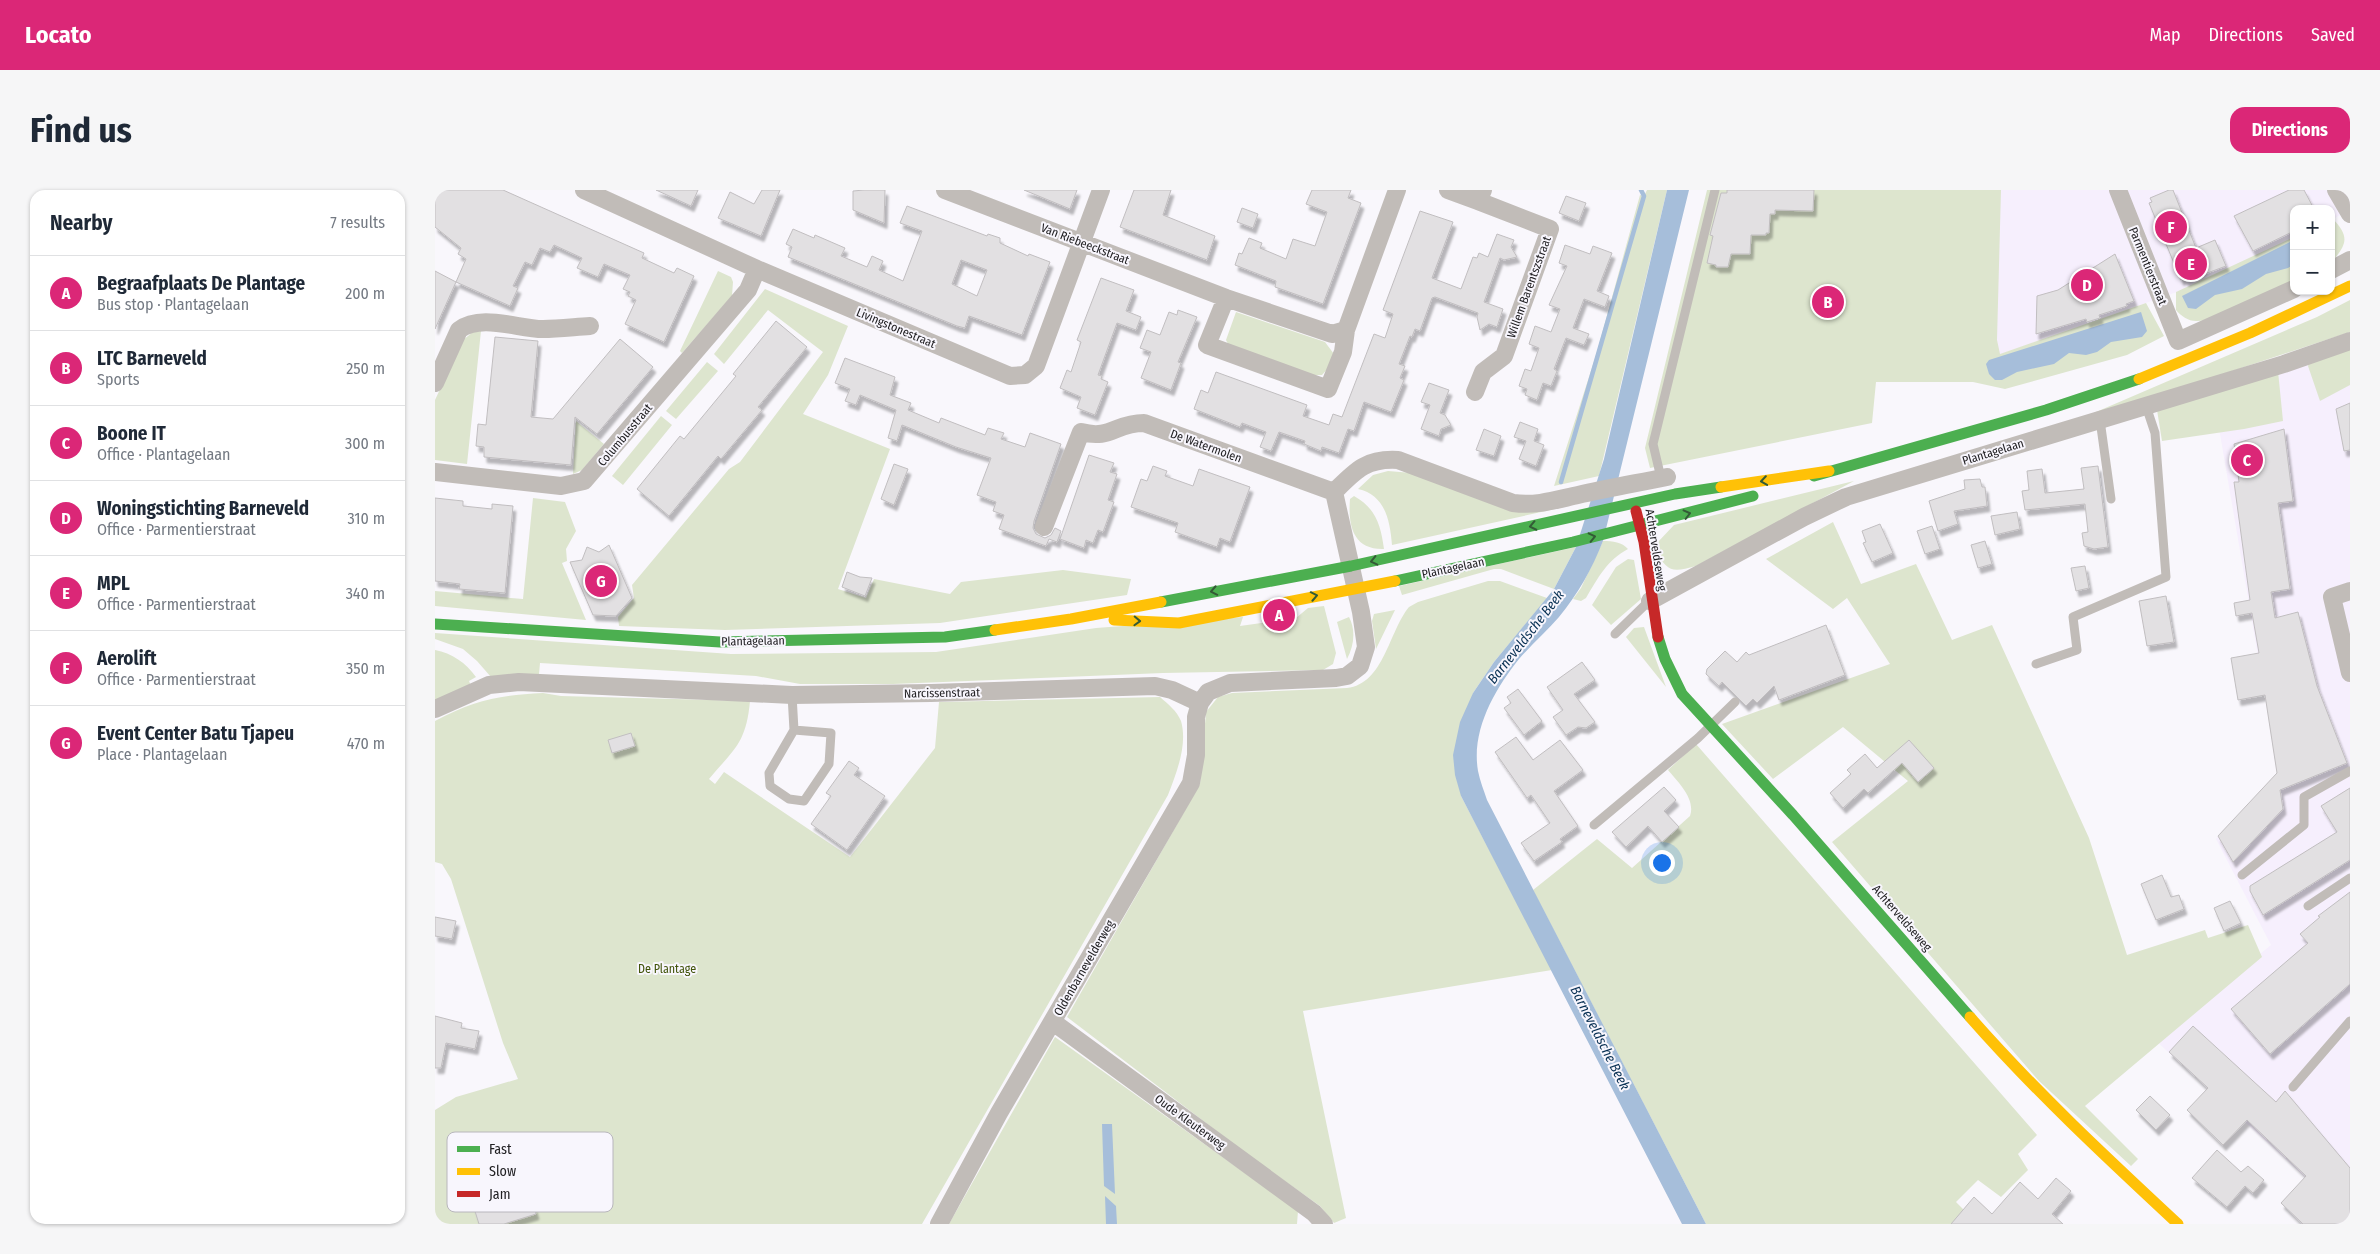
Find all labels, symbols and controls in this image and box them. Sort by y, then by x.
text: Locato [25,21,91,49]
text: Map [2149,24,2181,46]
text: Directions [2209,24,2283,46]
text: Saved [2311,24,2355,46]
button: Directions [2230,107,2350,153]
text: Find us [30,109,132,151]
map controls [2290,205,2335,295]
button: + [2290,205,2335,250]
pin: F [2155,208,2187,246]
text: Nearby [50,210,112,236]
text: 7 results [330,213,385,232]
street label: Van Riebeeckstraat [1039,221,1131,267]
street label: Parmentierstraat [2126,225,2170,307]
street label: Willem Barentszstraat [1504,234,1554,340]
pin: E [2175,245,2207,283]
button: − [2290,250,2335,295]
pin: D [2071,266,2103,304]
text: Begraafplaats De Plantage [97,272,305,295]
pin: B [1812,283,1844,321]
text: A [62,284,70,303]
text: 200 m [345,284,385,303]
text: Bus stop · Plantagelaan [97,295,249,314]
street label: Livingstonestraat [854,305,938,351]
text: LTC Barneveld [97,347,207,370]
text: B [62,359,70,378]
text: 250 m [346,359,385,378]
text: Sports [97,370,140,389]
street label: Columbusstraat [595,401,655,469]
text: Boone IT [97,422,166,445]
street label: De Watermolen [1168,427,1244,465]
text: C [62,434,70,453]
text: 300 m [345,434,385,453]
street label: Plantagelaan [1961,436,2025,468]
pin: C [2231,441,2263,479]
text: Office · Plantagelaan [97,445,230,464]
one-way arrow [1759,475,1767,486]
text: Woningstichting Barneveld [97,497,309,520]
street label: Achterveldseweg [1643,508,1669,592]
text: D [61,509,71,528]
text: 310 m [348,509,385,528]
one-way arrow [1682,509,1690,519]
text: Office · Parmentierstraat [97,520,256,539]
one-way arrow [1528,520,1537,531]
one-way arrow [1588,532,1597,543]
one-way arrow [1369,555,1378,565]
street label: Plantagelaan [1420,555,1486,581]
pin: G [585,562,617,600]
text: MPL [97,572,130,595]
text: E [62,584,70,603]
text: 340 m [346,584,385,603]
one-way arrow [1210,586,1219,596]
water label: Barneveldsche Beek [1484,587,1568,687]
one-way arrow [1310,592,1319,602]
text: Office · Parmentierstraat [97,595,256,614]
pin: A [1263,596,1295,634]
one-way arrow [1133,616,1141,627]
street label: Plantagelaan [721,633,785,649]
text: Aerolift [97,647,157,670]
text: F [62,659,70,678]
text: 350 m [346,659,385,678]
text: Office · Parmentierstraat [97,670,256,689]
street label: Narcissenstraat [904,685,980,701]
text: Event Center Batu Tjapeu [97,722,294,745]
text: G [61,734,71,753]
text: 470 m [347,734,385,753]
text: Place · Plantagelaan [97,745,227,764]
your location [1649,850,1675,876]
street label: Achterveldseweg [1870,882,1935,954]
street label: Oldenbarnevelderweg [1051,917,1117,1018]
park label: De Plantage [638,962,696,976]
water label: Barneveldsche Beek [1566,983,1634,1093]
street label: Oude Kleuterweg [1152,1092,1228,1153]
legend [447,1132,613,1212]
text: Fast [489,1141,512,1158]
text: Slow [489,1163,516,1180]
text: Jam [489,1186,510,1203]

